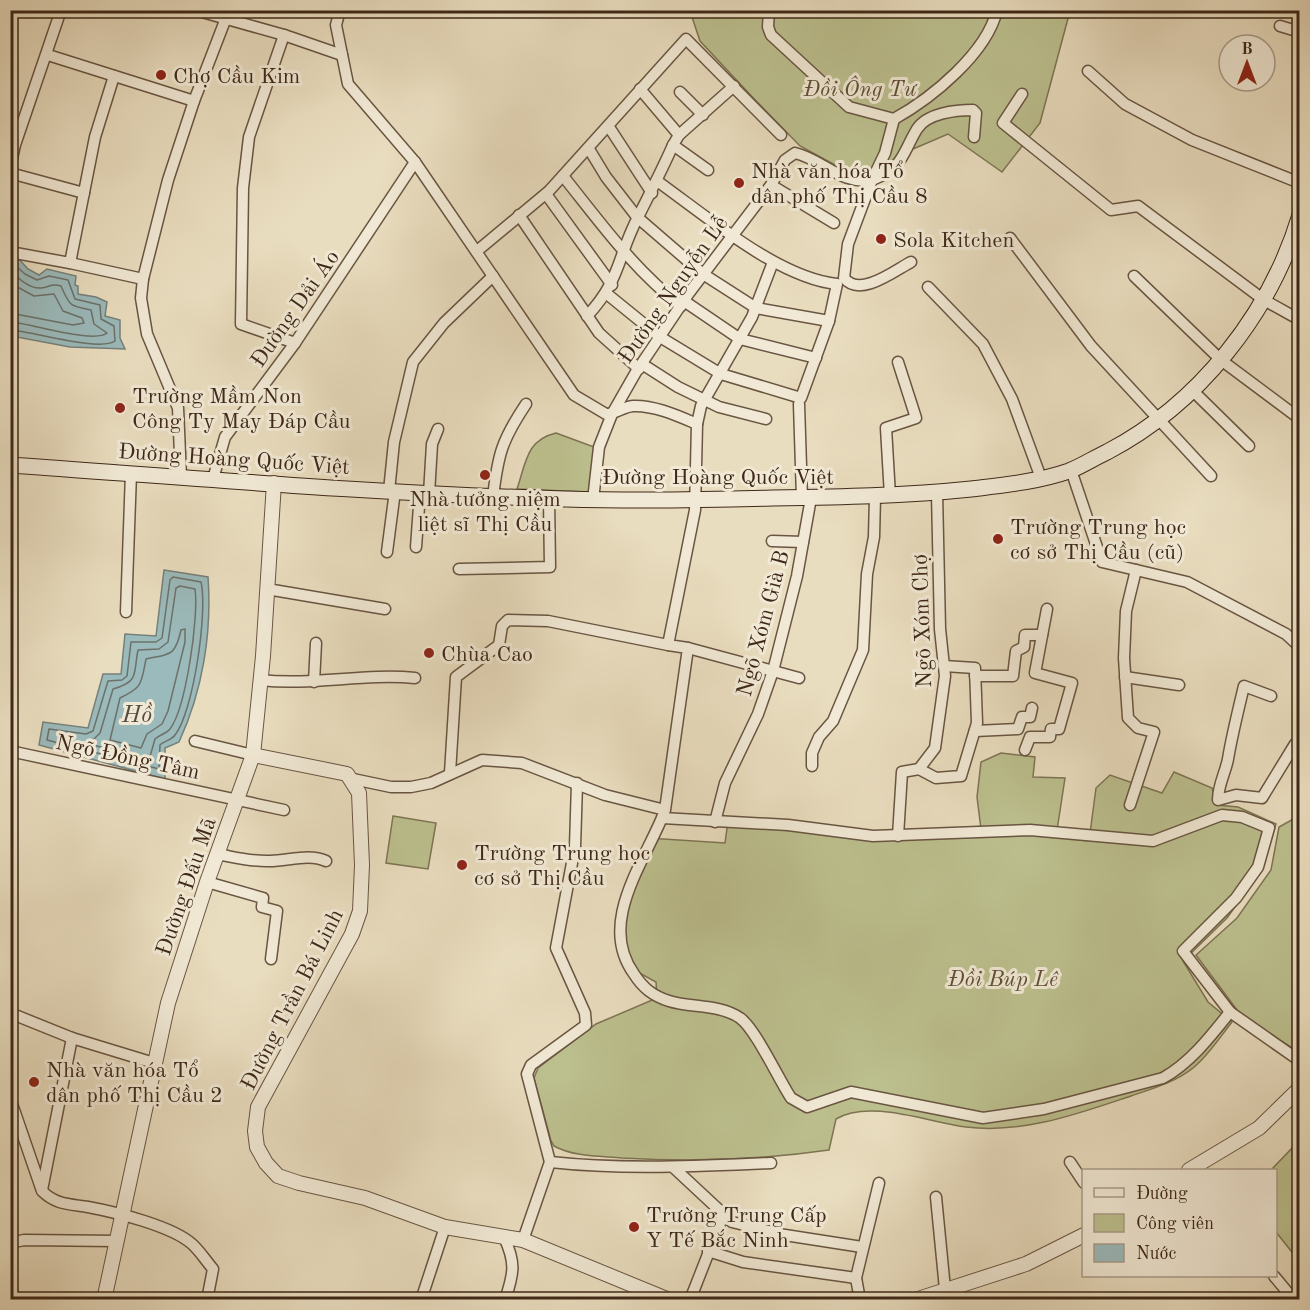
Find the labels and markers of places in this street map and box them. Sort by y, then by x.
place label: Chợ Cầu Kim [173,65,300,88]
marker: Chợ Cầu Kim [154,68,168,82]
place label: Nhà văn hóa Tổ dân phố Thị Cầu 8 [751,160,928,208]
marker: Nhà văn hóa Tổ dân phố Thị Cầu 8 [732,176,746,190]
place label: Sola Kitchen [893,230,1014,252]
marker: Sola Kitchen [874,232,888,246]
place label: Trường Mầm Non Công Ty May Đáp Cầu [132,385,351,433]
marker: Trường Mầm Non Công Ty May Đáp Cầu [113,401,127,415]
marker: Nhà tưởng niệm liệt sĩ Thị Cầu [478,468,492,482]
place label: Nhà tưởng niệm liệt sĩ Thị Cầu [409,489,561,536]
place label: Trường Trung học cơ sở Thị Cầu (cũ) [1010,517,1186,564]
marker: Trường Trung học cơ sở Thị Cầu (cũ) [991,532,1005,546]
place label: Chùa Cao [441,644,533,666]
marker: Chùa Cao [422,646,436,660]
place label: Trường Trung học cơ sở Thị Cầu [474,843,650,890]
marker: Trường Trung học cơ sở Thị Cầu [455,858,469,872]
place label: Nhà văn hóa Tổ dân phố Thị Cầu 2 [46,1059,223,1107]
marker: Nhà văn hóa Tổ dân phố Thị Cầu 2 [27,1075,41,1089]
place label: Trường Trung Cấp Y Tế Bắc Ninh [646,1205,827,1252]
marker: Trường Trung Cấp Y Tế Bắc Ninh [627,1220,641,1234]

